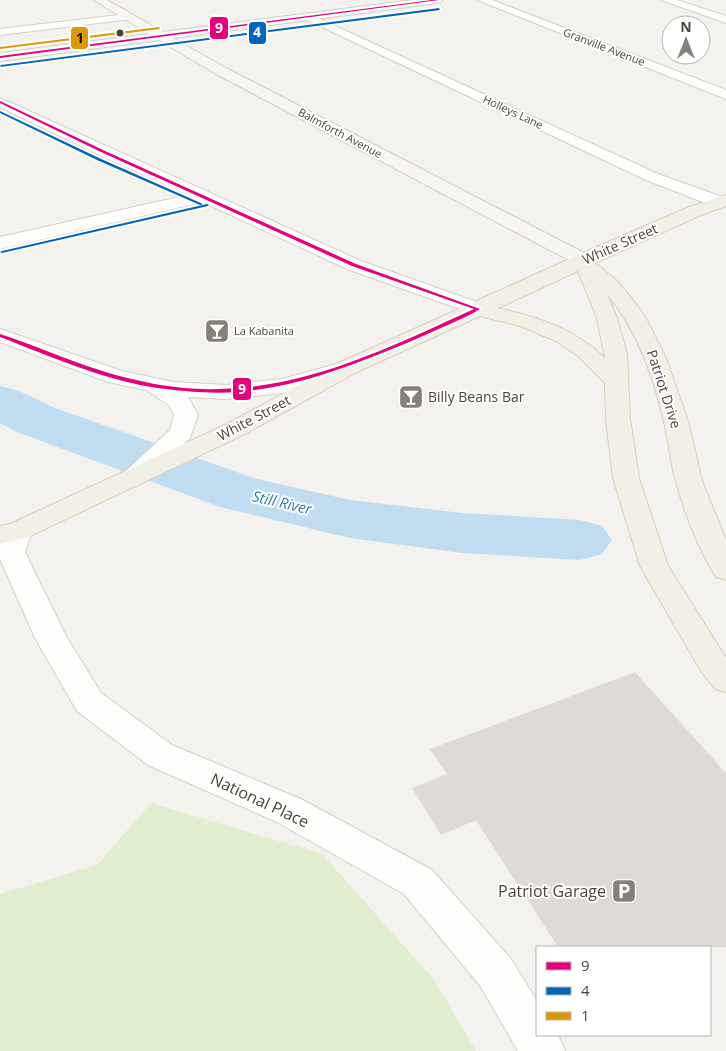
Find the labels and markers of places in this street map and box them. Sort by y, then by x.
unlabelled marker [115,28,125,38]
bar icon: La Kabanita [204,318,230,344]
place label: La Kabanita [234,323,294,338]
bar icon: Billy Beans Bar [398,384,424,410]
place label: Billy Beans Bar [428,387,525,406]
parking icon: Patriot Garage [611,878,637,904]
place label: Patriot Garage [498,880,606,902]

